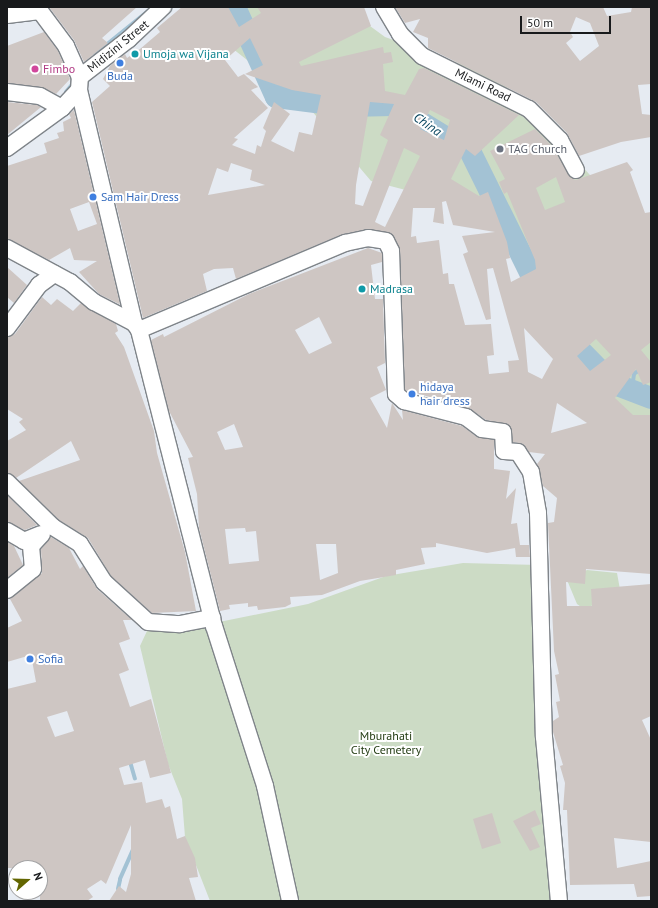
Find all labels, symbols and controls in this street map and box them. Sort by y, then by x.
scale bar [522,8,613,34]
text: 50 m [527,15,553,30]
street label: Midizini Street [84,17,152,75]
place label: Umoja wa Vijana [143,47,229,61]
marker: Umoja wa Vijana [130,49,140,59]
marker: Buda [115,58,125,68]
place label: Fimbo [43,62,75,76]
marker: Fimbo [30,64,40,74]
street label: Mlami Road [453,65,513,105]
place label: Buda [107,69,133,83]
water label: China [410,110,444,140]
place label: TAG Church [508,142,567,156]
marker: TAG Church [495,144,505,154]
place label: Sam Hair Dress [101,190,179,204]
marker: Sam Hair Dress [88,192,98,202]
place label: Madrasa [370,282,413,296]
marker: Madrasa [357,284,367,294]
place label: hidaya hair dress [420,380,470,408]
marker: hidaya hair dress [407,389,417,399]
place label: Sofia [38,652,63,666]
marker: Sofia [25,654,35,664]
park label: Mburahati City Cemetery [350,729,422,757]
north arrow [8,860,48,900]
text: N [31,870,46,882]

